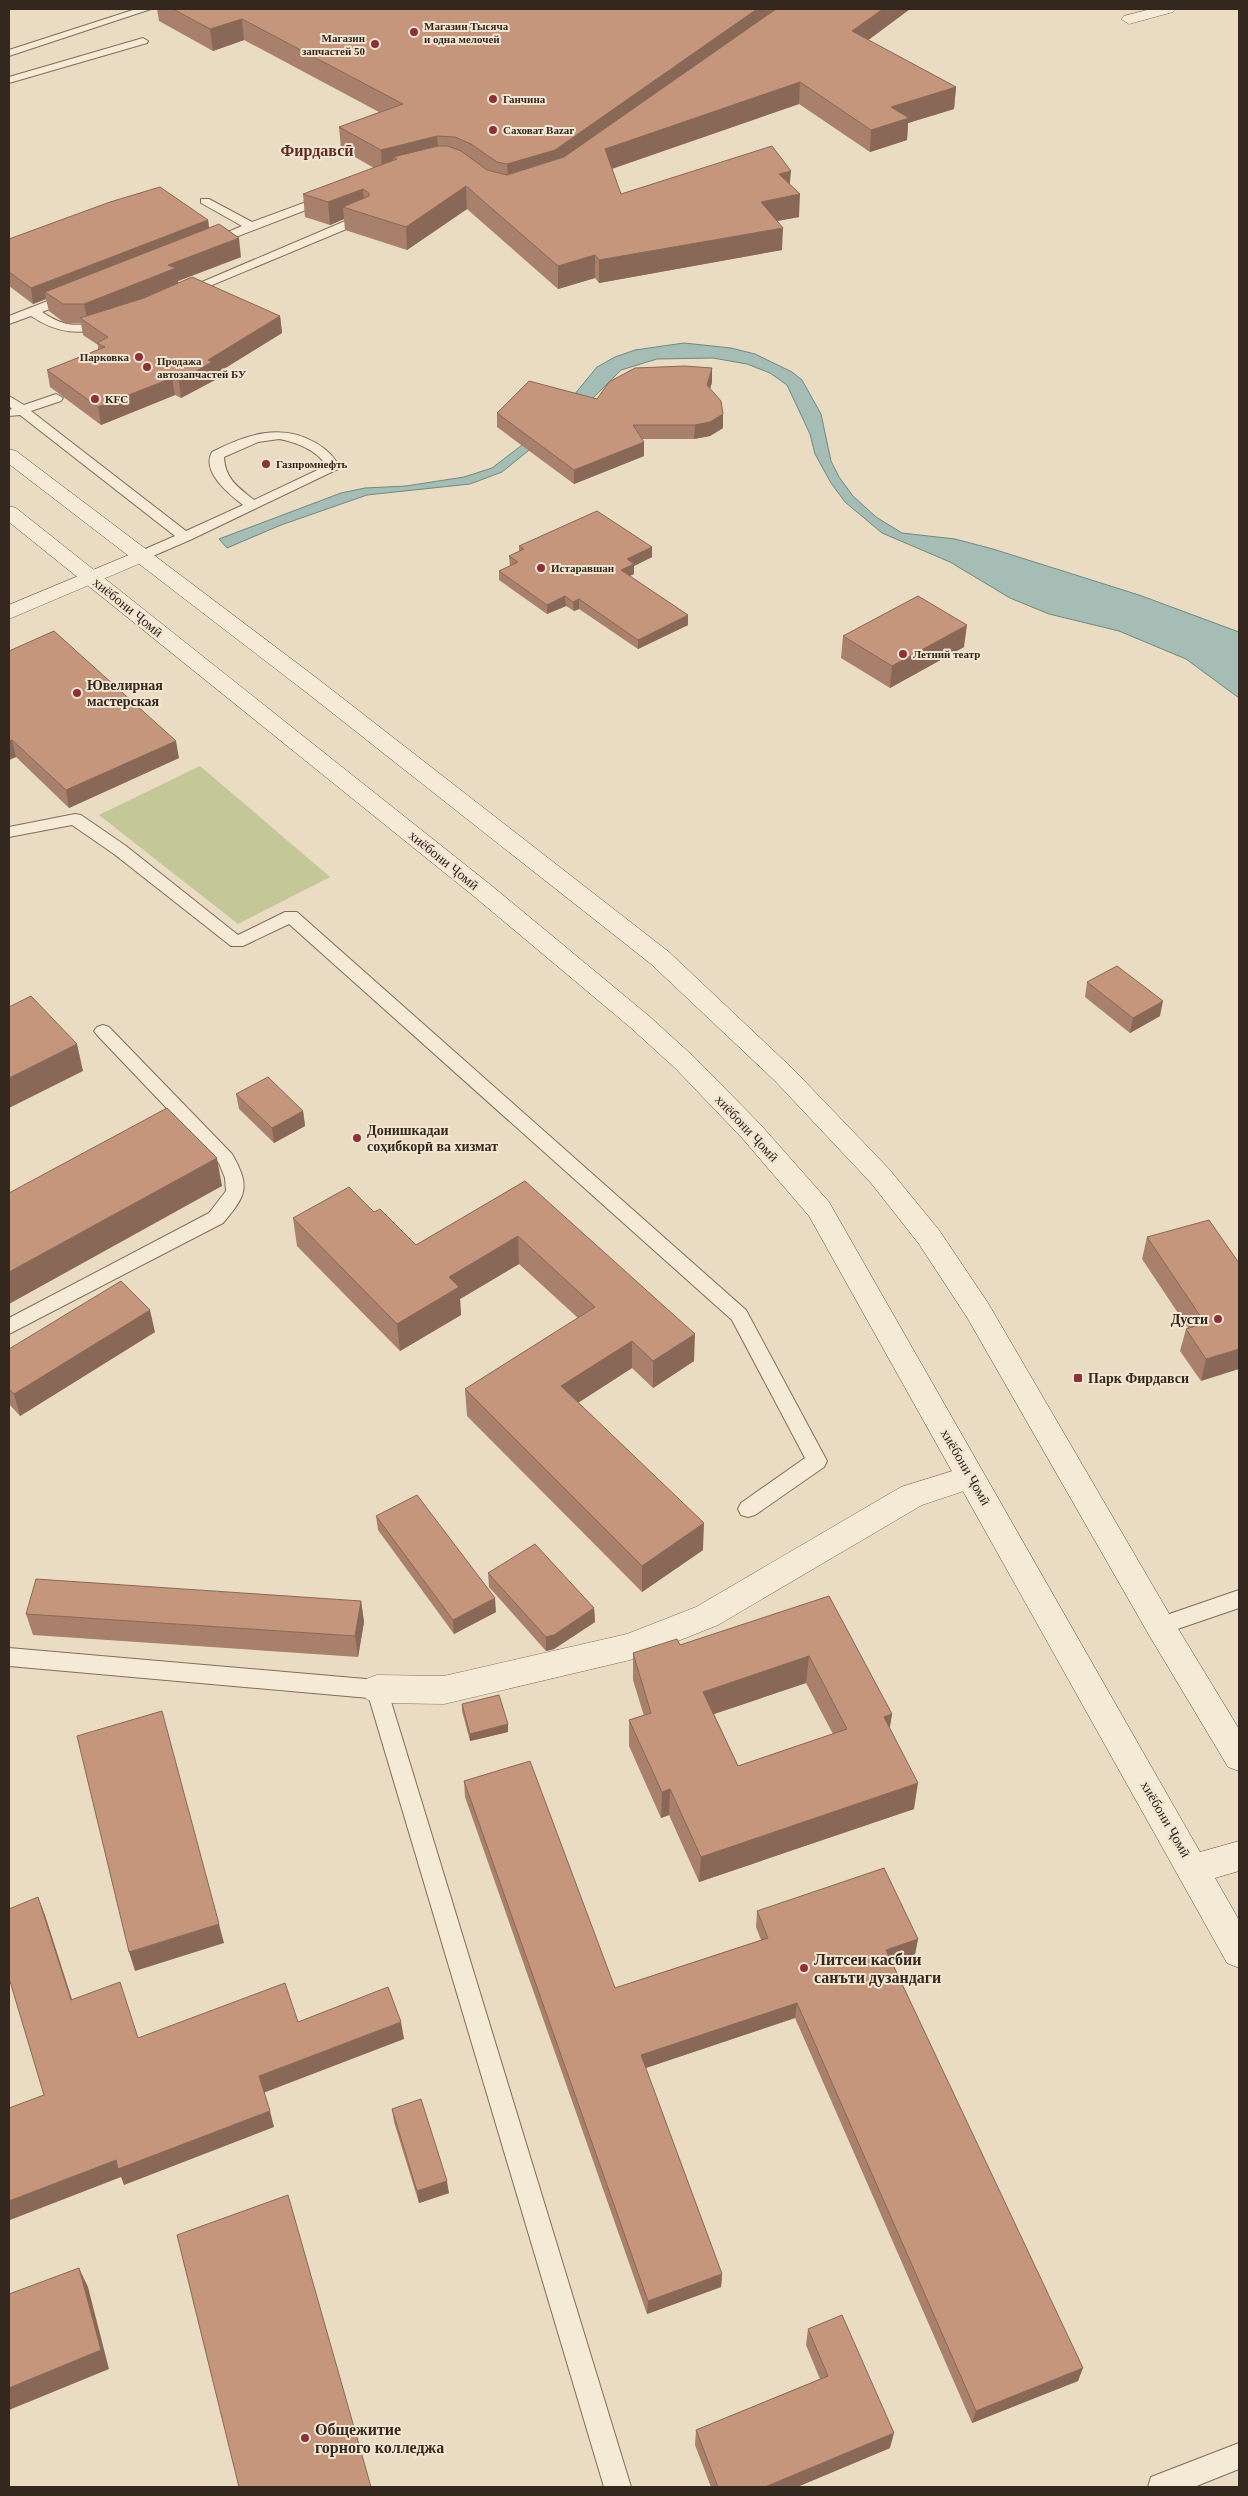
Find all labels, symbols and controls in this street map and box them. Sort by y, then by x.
place label: Магазин Тысяча и одна мелочей [424,20,509,45]
marker: Магазин Тысяча и одна мелочей [408,26,420,38]
place label: Магазин запчастей 50 [302,32,366,57]
marker: Магазин запчастей 50 [369,38,381,50]
marker: Ганчина [487,93,499,105]
place label: Ганчина [503,93,546,105]
marker: Саховат Bazar [487,124,499,136]
place label: Саховат Bazar [503,124,574,136]
district label: Фирдавсӣ [281,142,353,160]
place label: Парковка [80,351,129,363]
marker: Парковка [133,351,145,363]
place label: Продажа автозапчастей БУ [157,355,246,380]
marker: Продажа автозапчастей БУ [141,361,153,373]
marker: KFC [89,393,101,405]
place label: KFC [105,393,128,405]
marker: Газпромнефть [260,458,272,470]
place label: Газпромнефть [276,458,348,470]
marker: Истаравшан [535,562,547,574]
place label: Истаравшан [551,562,615,574]
street label: хиёбони Ҷомӣ [90,575,166,640]
marker: Летний театр [897,648,909,660]
place label: Летний театр [913,648,980,660]
place label: Ювелирная мастерская [87,678,163,709]
marker: Ювелирная мастерская [71,687,83,699]
street label: хиёбони Ҷомӣ [406,828,482,893]
street label: хиёбони Ҷомӣ [712,1092,782,1165]
place label: Донишкадаи соҳибкорӣ ва хизмат [367,1123,498,1154]
marker: Донишкадаи соҳибкорӣ ва хизмат [351,1132,363,1144]
place label: Дусти [1171,1312,1208,1327]
marker: Дусти [1212,1313,1224,1325]
place label: Парк Фирдавси [1088,1371,1189,1386]
marker: Парк Фирдавси [1072,1372,1084,1384]
street label: хиёбони Ҷомӣ [938,1426,994,1508]
street label: хиёбони Ҷомӣ [1138,1778,1194,1860]
place label: Литсеи касбии санъти дузандаги [814,1951,941,1987]
marker: Литсеи касбии санъти дузандаги [798,1962,810,1974]
place label: Общежитие горного колледжа [315,2421,444,2457]
marker: Общежитие горного колледжа [299,2432,311,2444]

